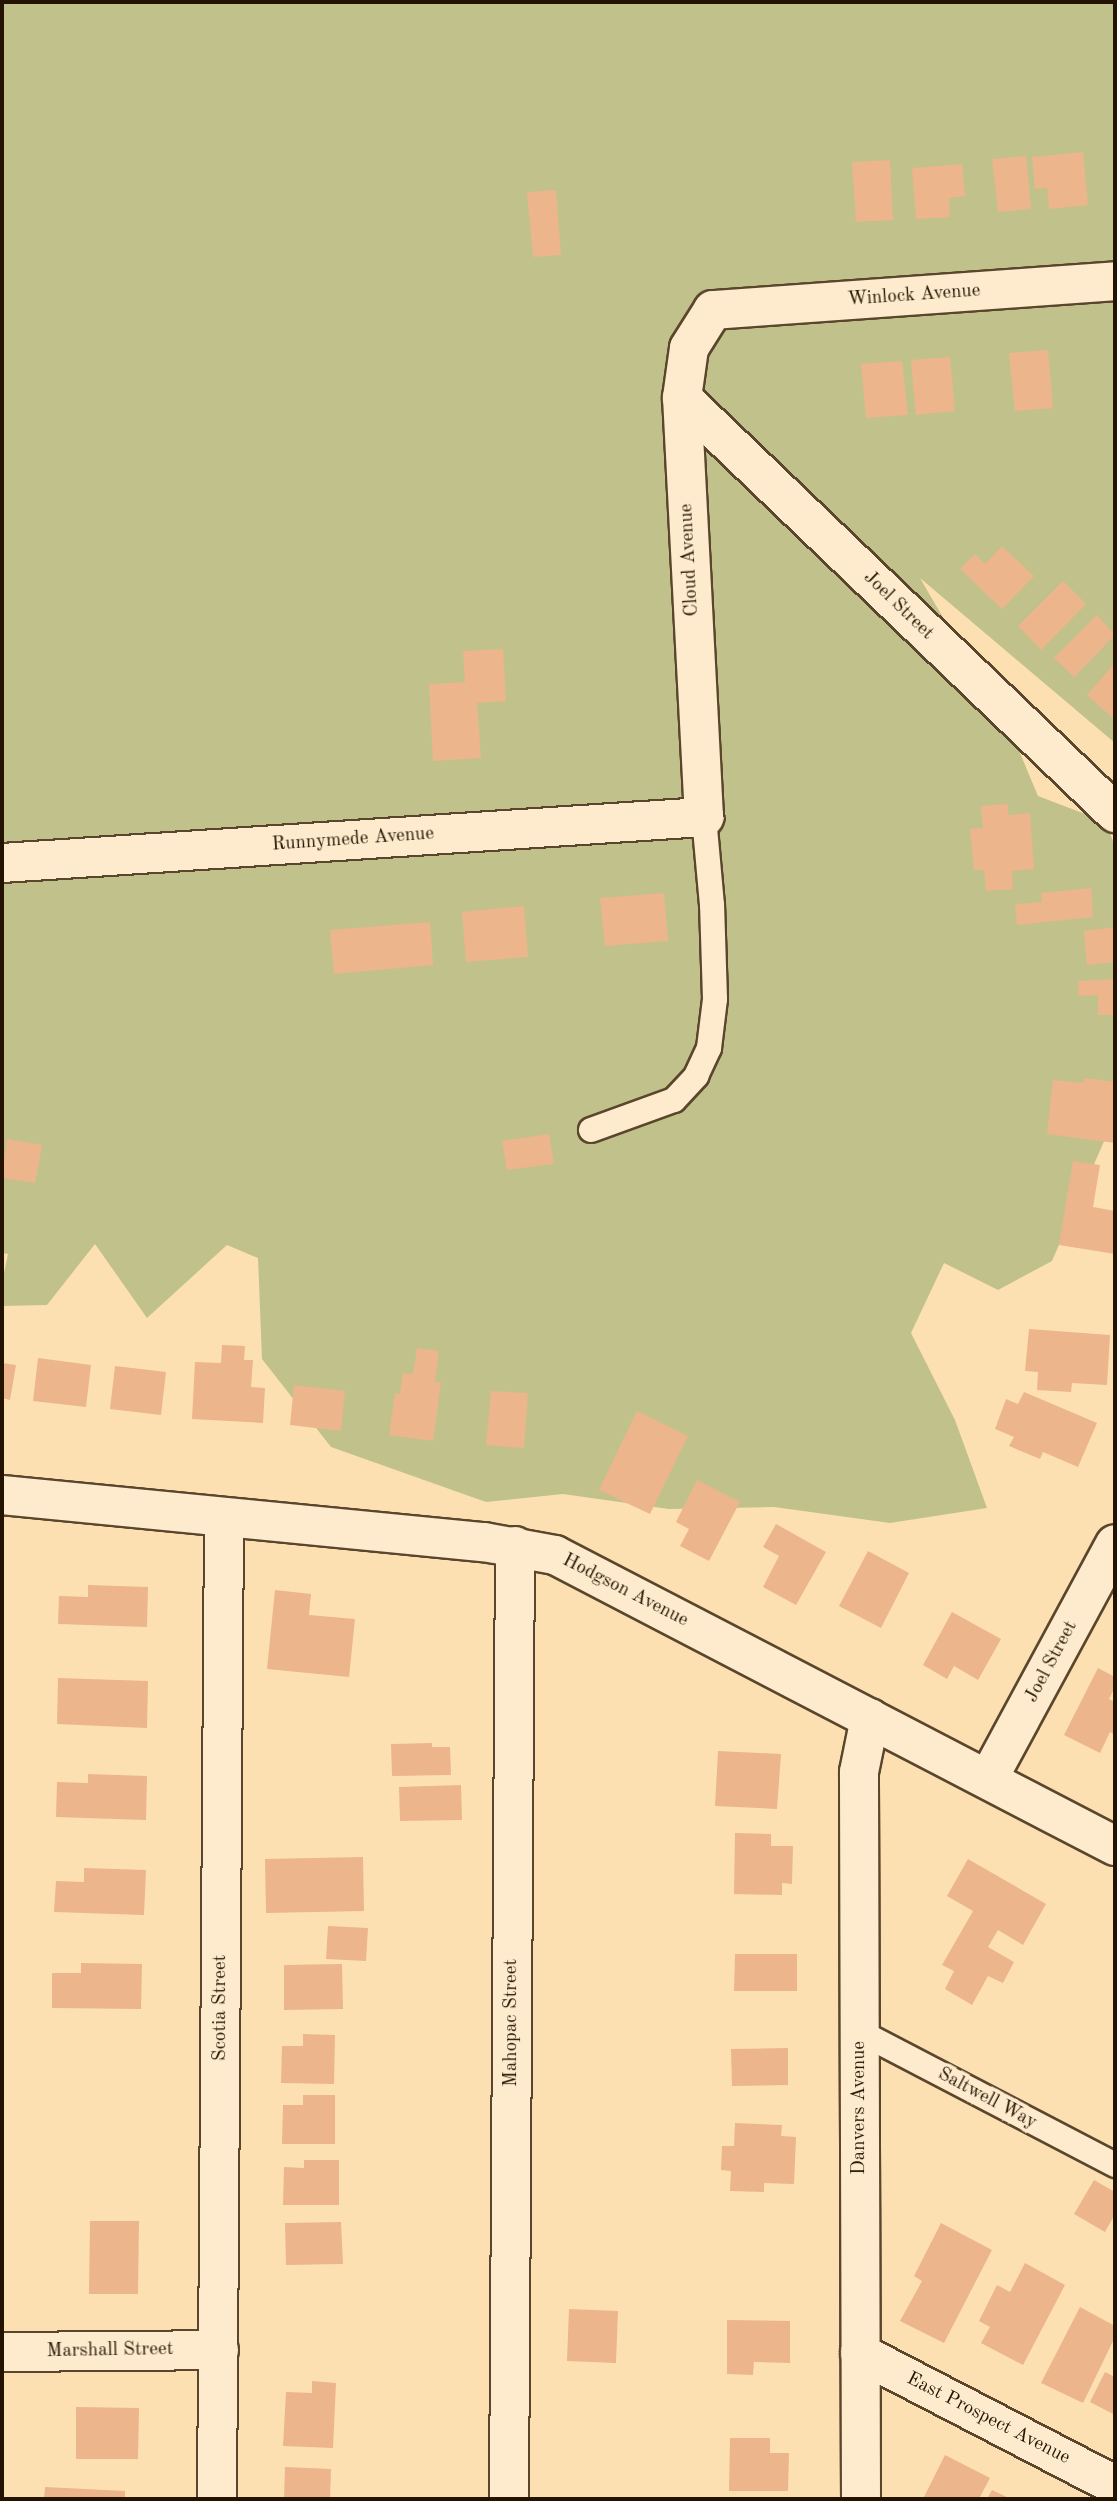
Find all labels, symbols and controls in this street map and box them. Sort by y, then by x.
street label: Winlock Avenue [847,280,981,312]
street label: Cloud Avenue [676,503,704,617]
street label: Joel Street [858,567,938,645]
street label: Runnymede Avenue [271,823,435,857]
street label: Hodgson Avenue [558,1549,692,1633]
street label: Joel Street [1021,1617,1083,1707]
street label: Scotia Street [210,1955,232,2061]
street label: Mahopac Street [501,1959,523,2087]
street label: Danvers Avenue [849,2041,871,2175]
street label: Saltwell Way [934,2063,1040,2135]
street label: Marshall Street [46,2338,174,2364]
street label: East Prospect Avenue [903,2368,1073,2470]

